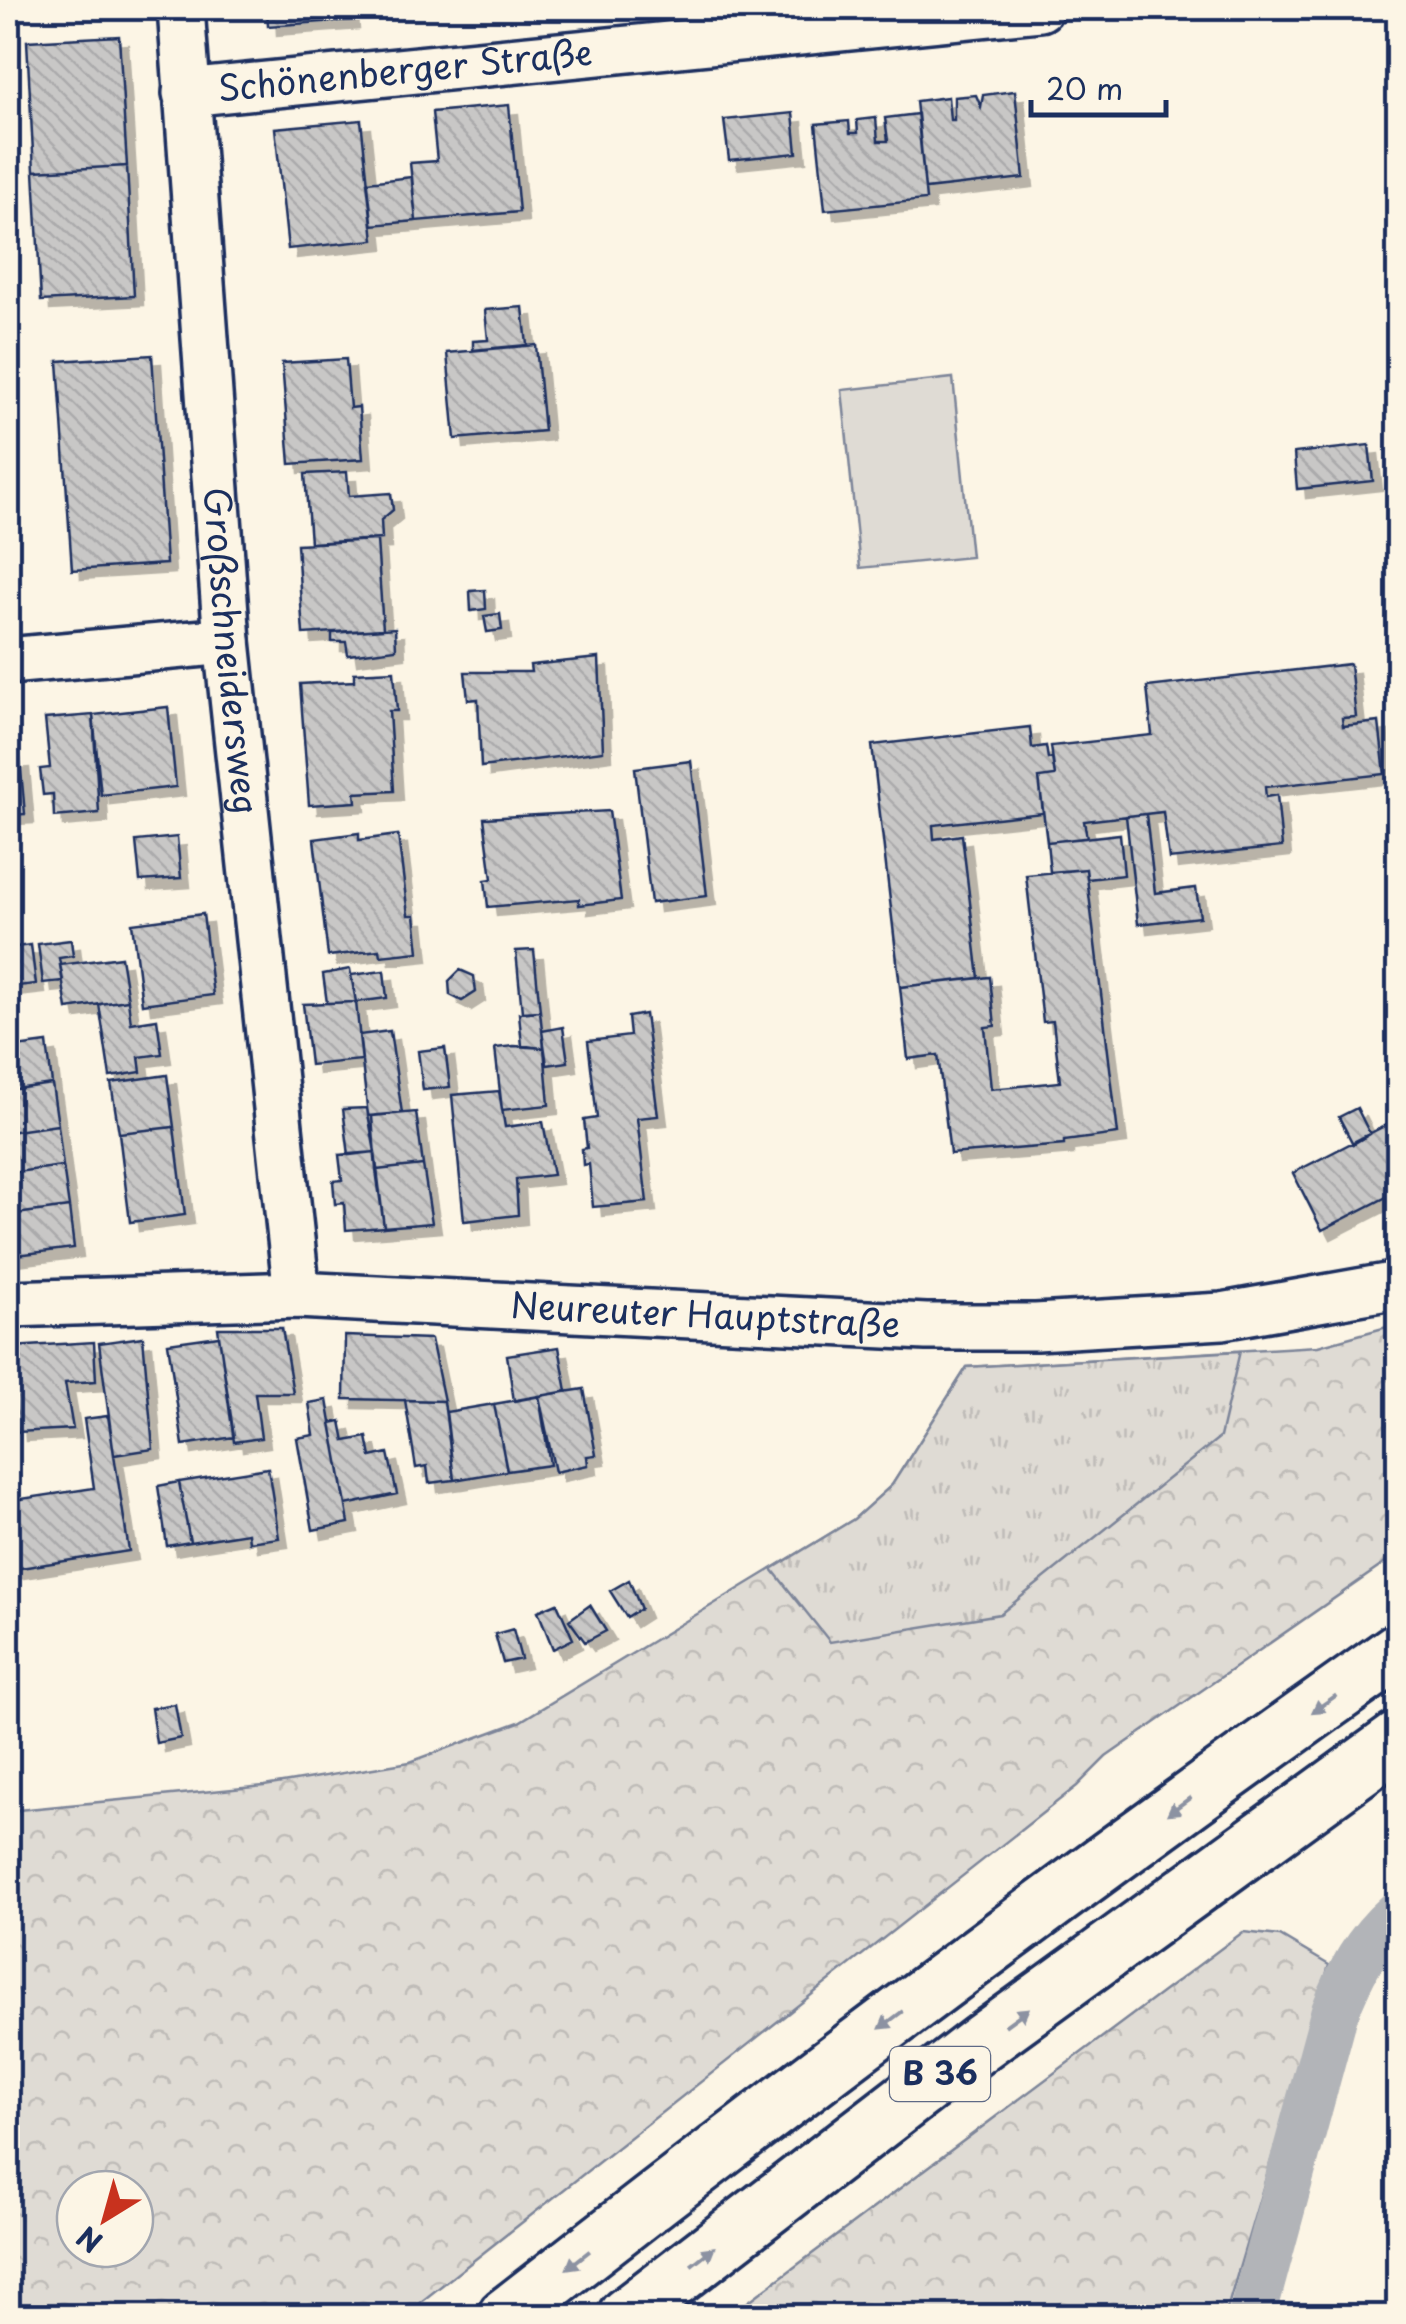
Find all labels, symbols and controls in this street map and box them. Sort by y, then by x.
street label: Schönenberger Straße [215,24,594,114]
scale bar [1031,55,1166,117]
text: 20 m [1046,65,1123,110]
street label: Großschneidersweg [192,485,274,817]
street label: Neureuter Hauptstraße [509,1277,902,1350]
one-way arrow [1310,1694,1337,1713]
one-way arrow [1166,1796,1192,1815]
one-way arrow [1004,2008,1030,2027]
one-way arrow [878,2009,904,2029]
road number: B 36 [890,2047,990,2101]
north arrow [55,2169,155,2269]
text: N [67,2216,111,2264]
one-way arrow [690,2246,715,2267]
one-way arrow [565,2249,591,2270]

